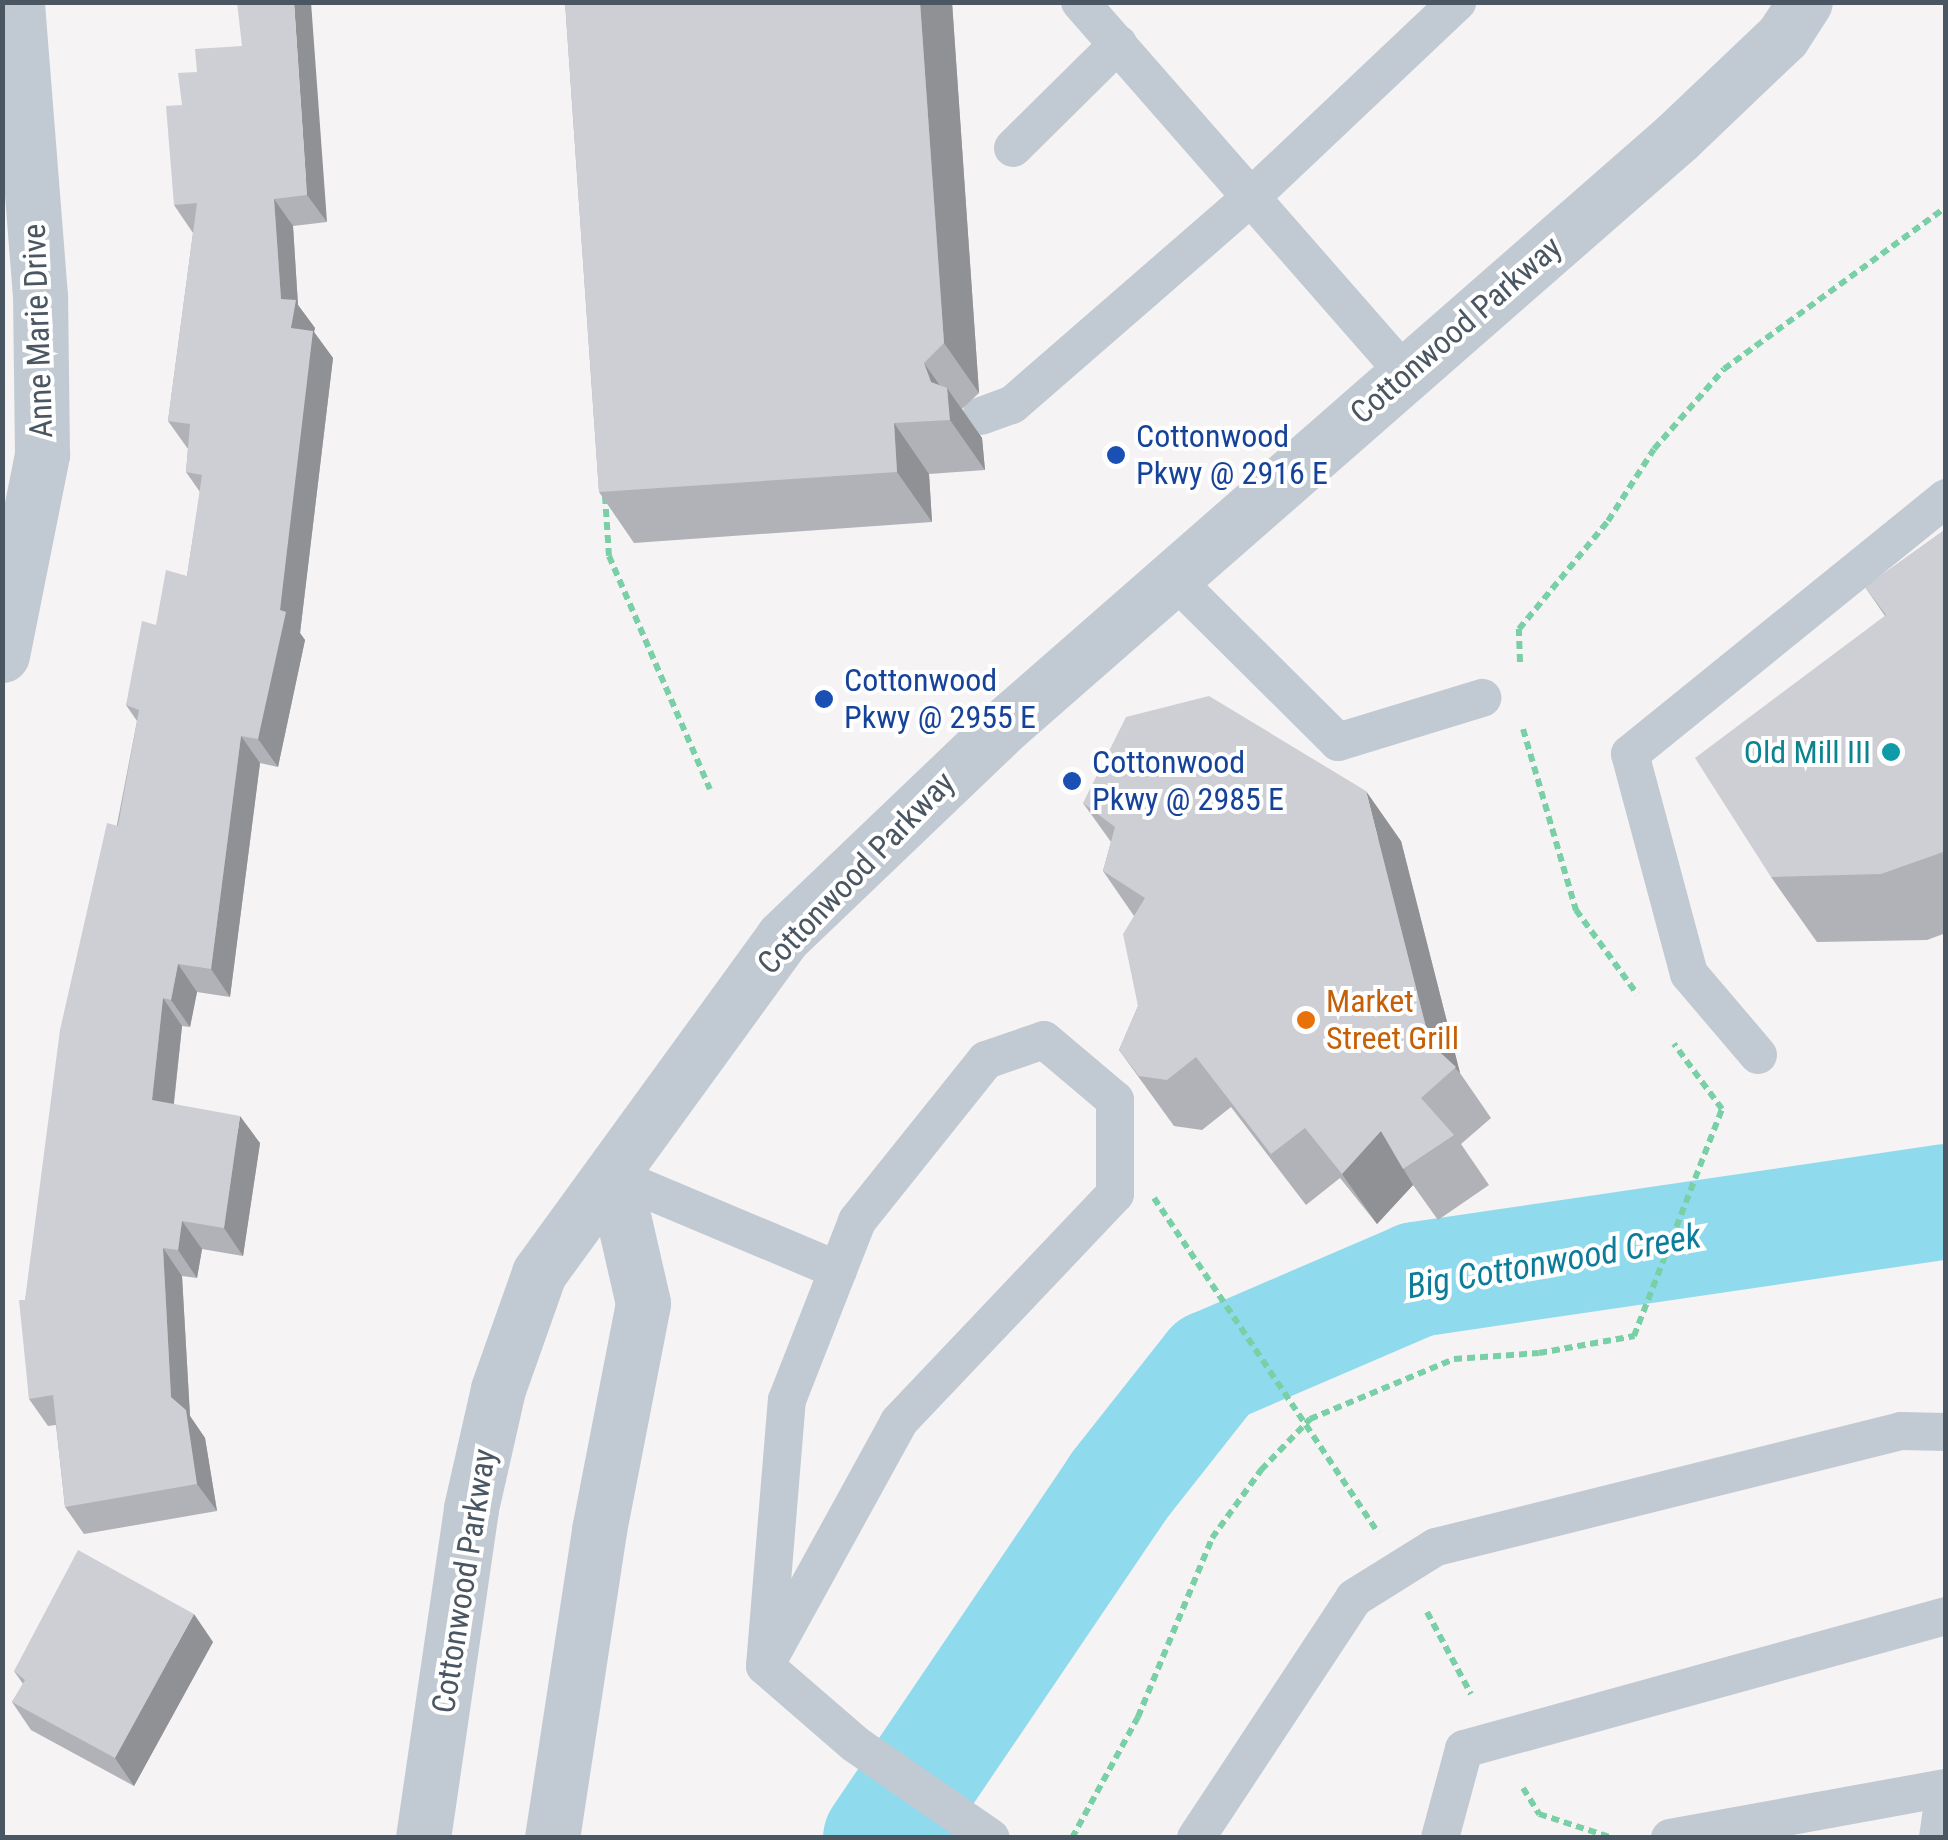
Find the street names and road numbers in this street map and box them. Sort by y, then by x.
street label: Anne Marie Drive [15,223,61,439]
street label: Cottonwood Parkway [1343,228,1569,432]
street label: Cottonwood Parkway [750,764,962,982]
street label: Cottonwood Parkway [424,1446,504,1716]

